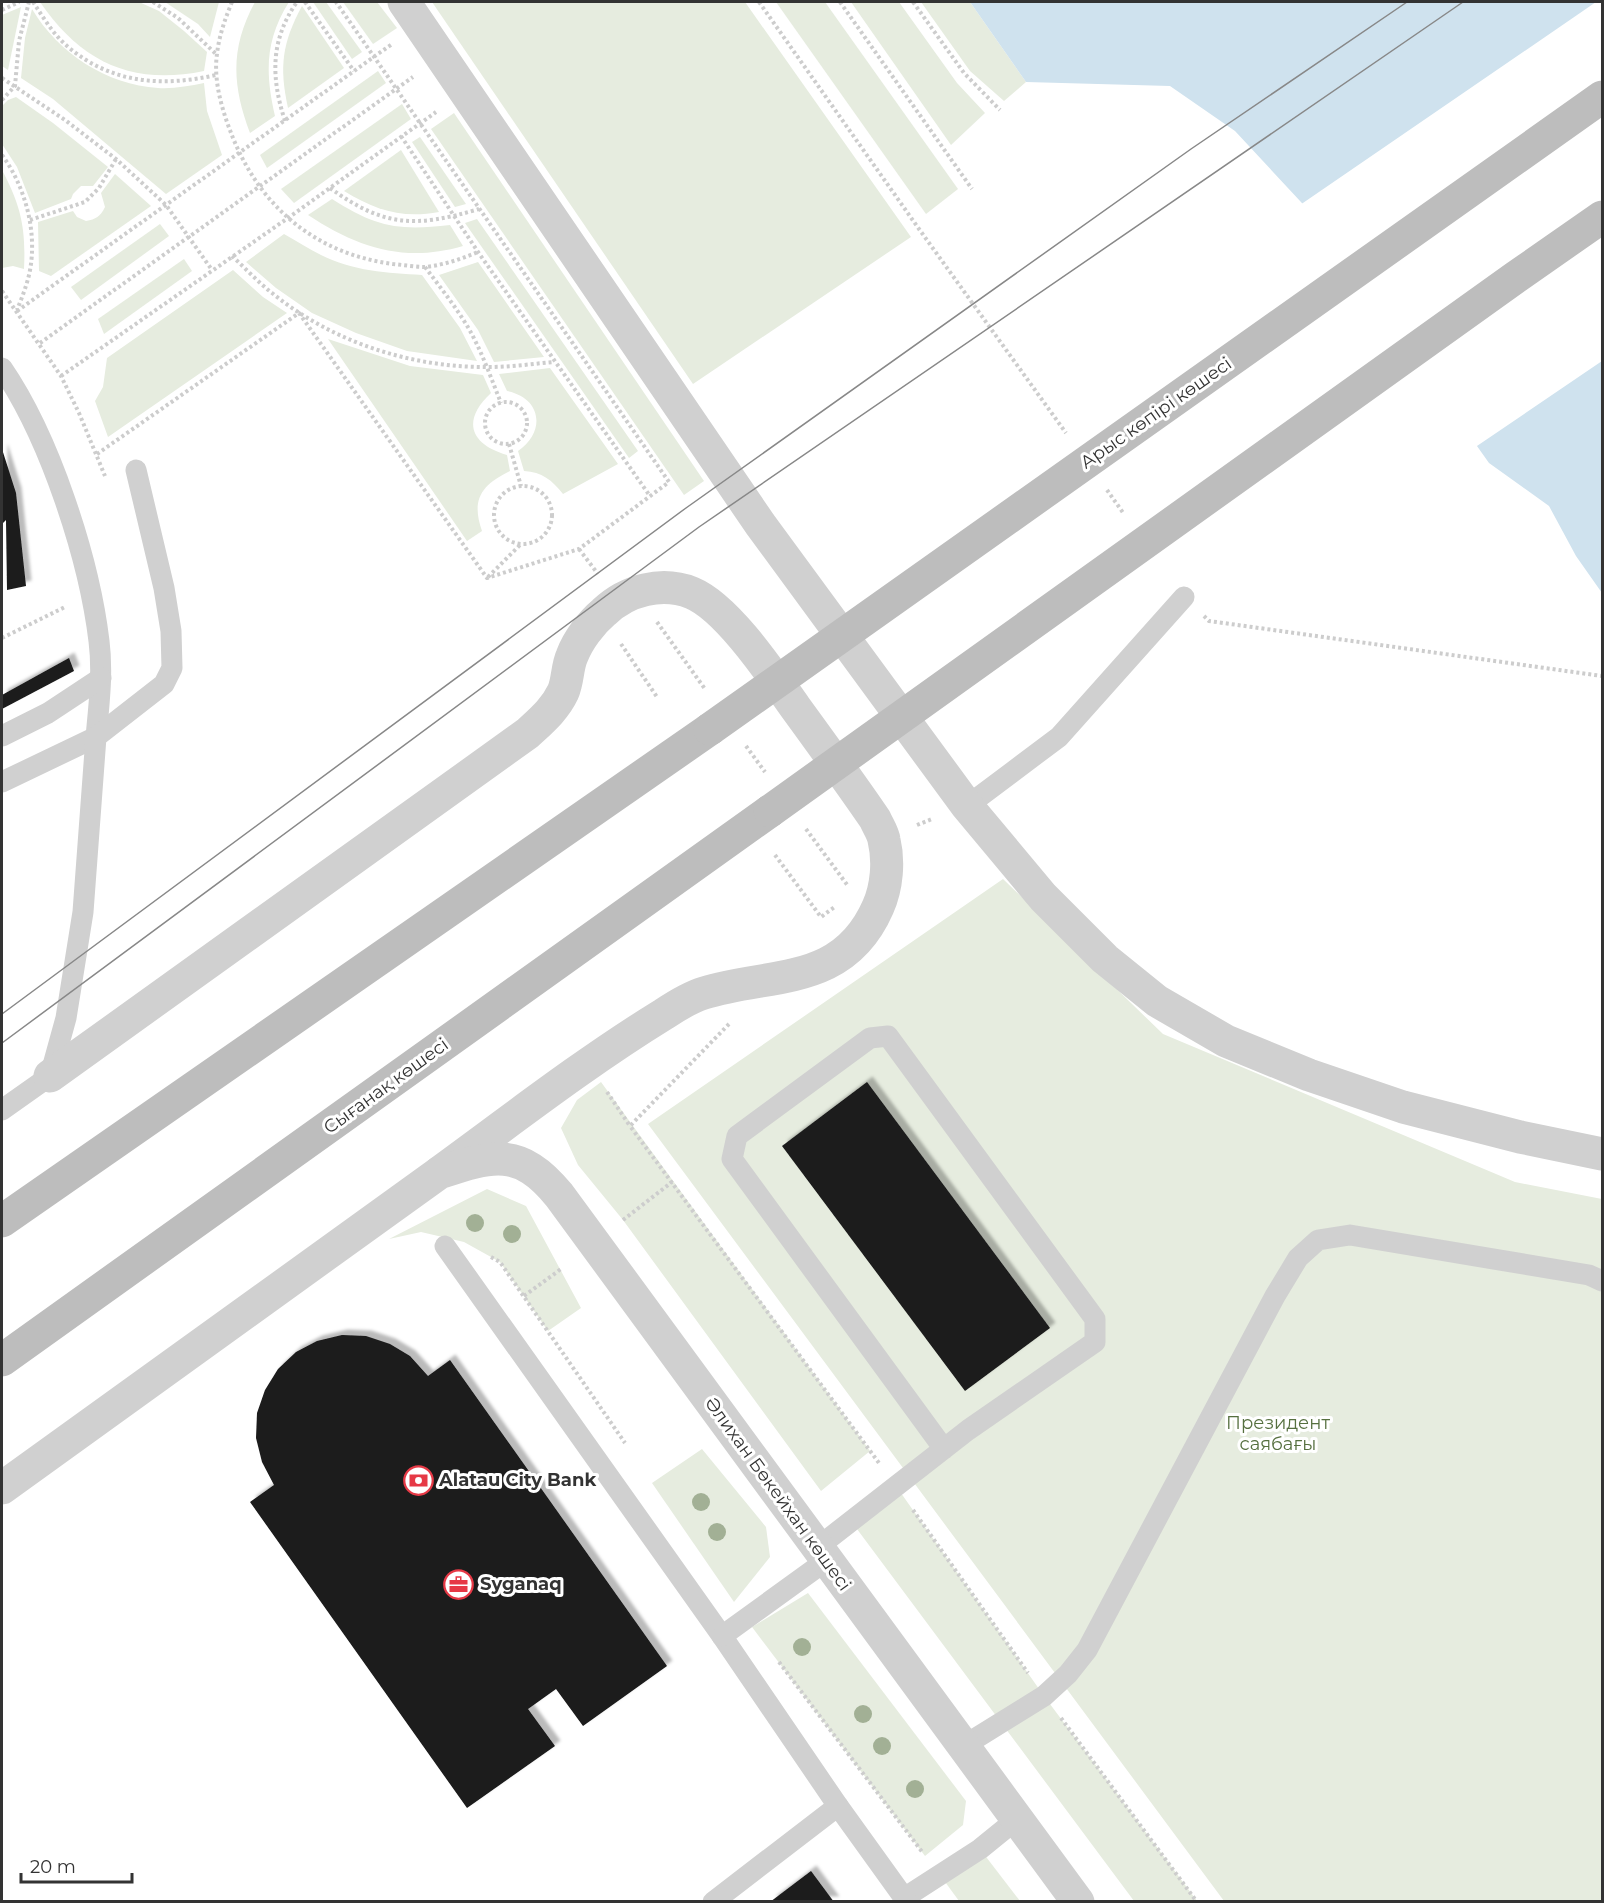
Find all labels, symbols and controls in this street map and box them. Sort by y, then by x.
street label: Арыс көпірі көшесі [1076,352,1236,474]
street label: Сығанақ көшесі [319,1033,453,1139]
street label: Әлихан Бөкейхан көшесі [700,1393,856,1595]
park label: Президент саябағы [1226,1412,1330,1455]
bank icon: Alatau City Bank [402,1464,434,1496]
place label: Alatau City Bank [438,1469,596,1491]
office icon: Syganaq [443,1568,475,1600]
place label: Syganaq [480,1573,562,1595]
scale bar [21,1846,132,1884]
text: 20 m [30,1856,76,1878]

